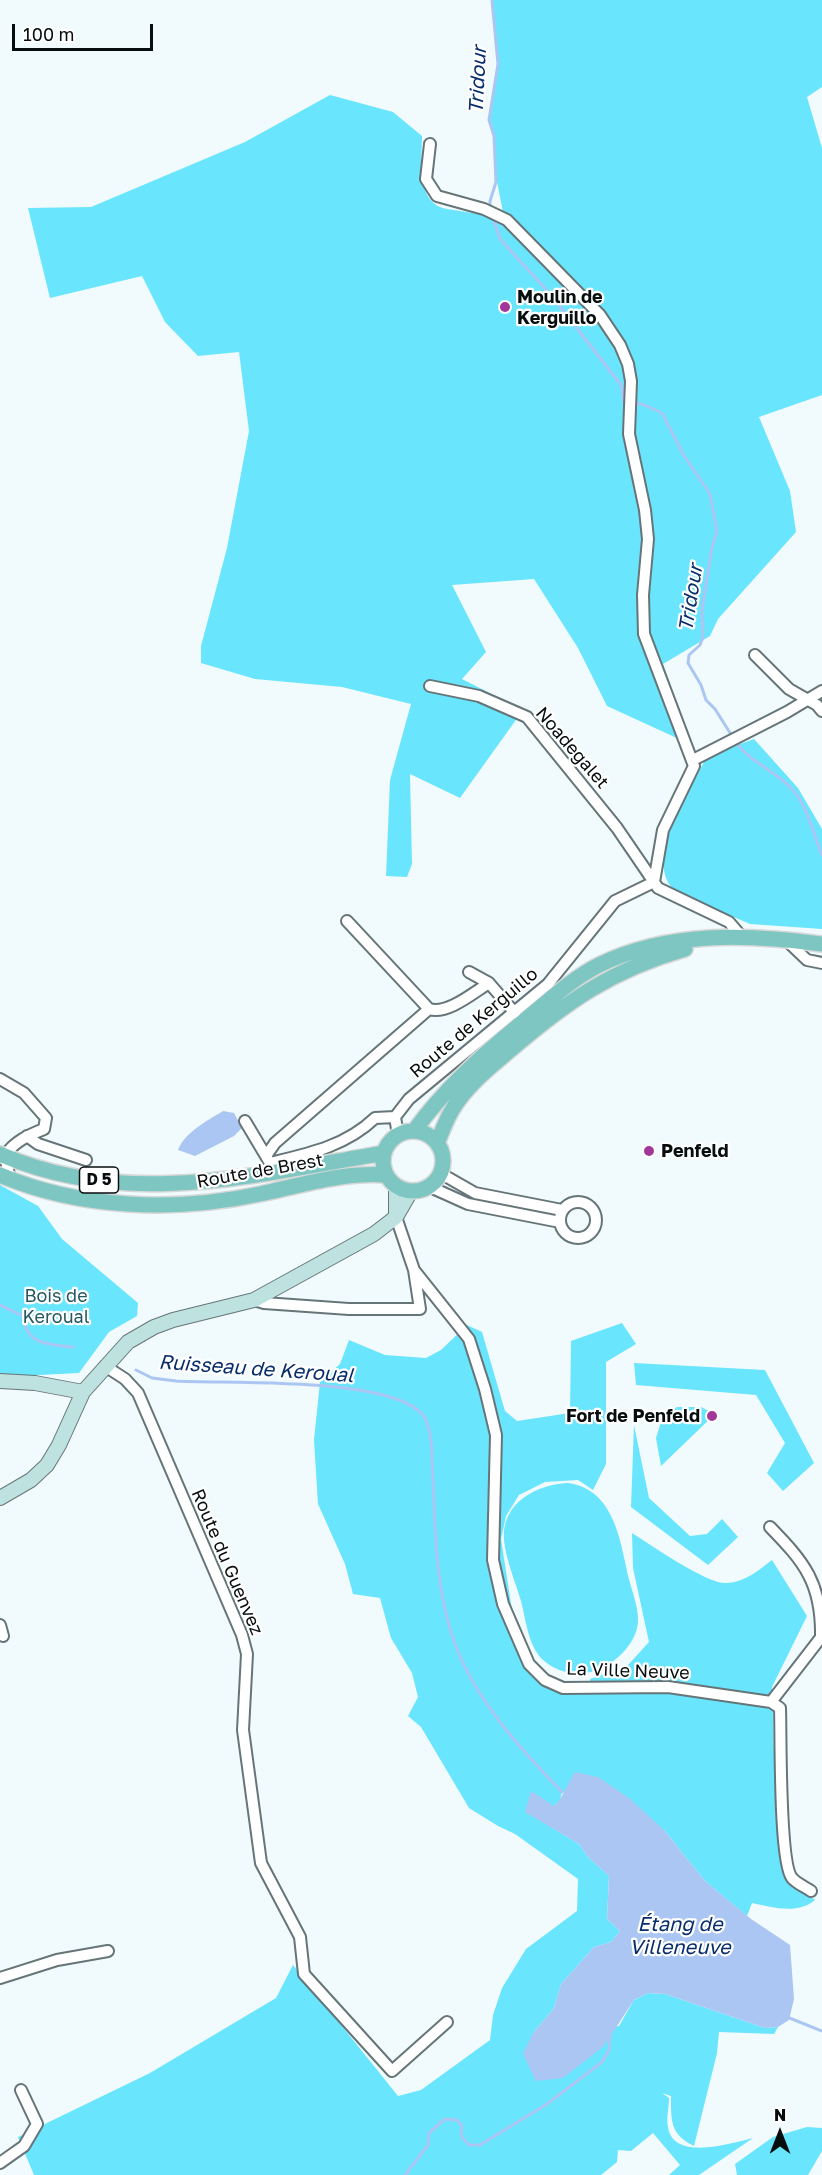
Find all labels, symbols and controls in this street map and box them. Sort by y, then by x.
scale bar [15,12,156,50]
text: 100 m [23,23,74,45]
water label: Tridour [464,45,492,115]
place label: Moulin de Kerguillo [517,286,603,328]
marker: Moulin de Kerguillo [498,300,512,314]
water label: Tridour [674,563,708,633]
street label: Noadegalet [531,703,613,793]
street label: Route de Kerguillo [406,963,542,1083]
place label: Penfeld [661,1140,729,1162]
marker: Penfeld [642,1144,656,1158]
street label: Route de Brest [195,1149,325,1193]
road number: D 5 [80,1167,118,1193]
park label: Bois de Keroual [23,1285,89,1328]
water label: Ruisseau de Keroual [158,1350,354,1388]
place label: Fort de Penfeld [566,1405,700,1427]
marker: Fort de Penfeld [705,1409,719,1423]
street label: Route du Guenvez [186,1486,268,1638]
street label: La Ville Neuve [566,1658,690,1684]
water label: Étang de Villeneuve [629,1913,731,1960]
north arrow [750,2103,810,2163]
text: N [774,2105,786,2125]

